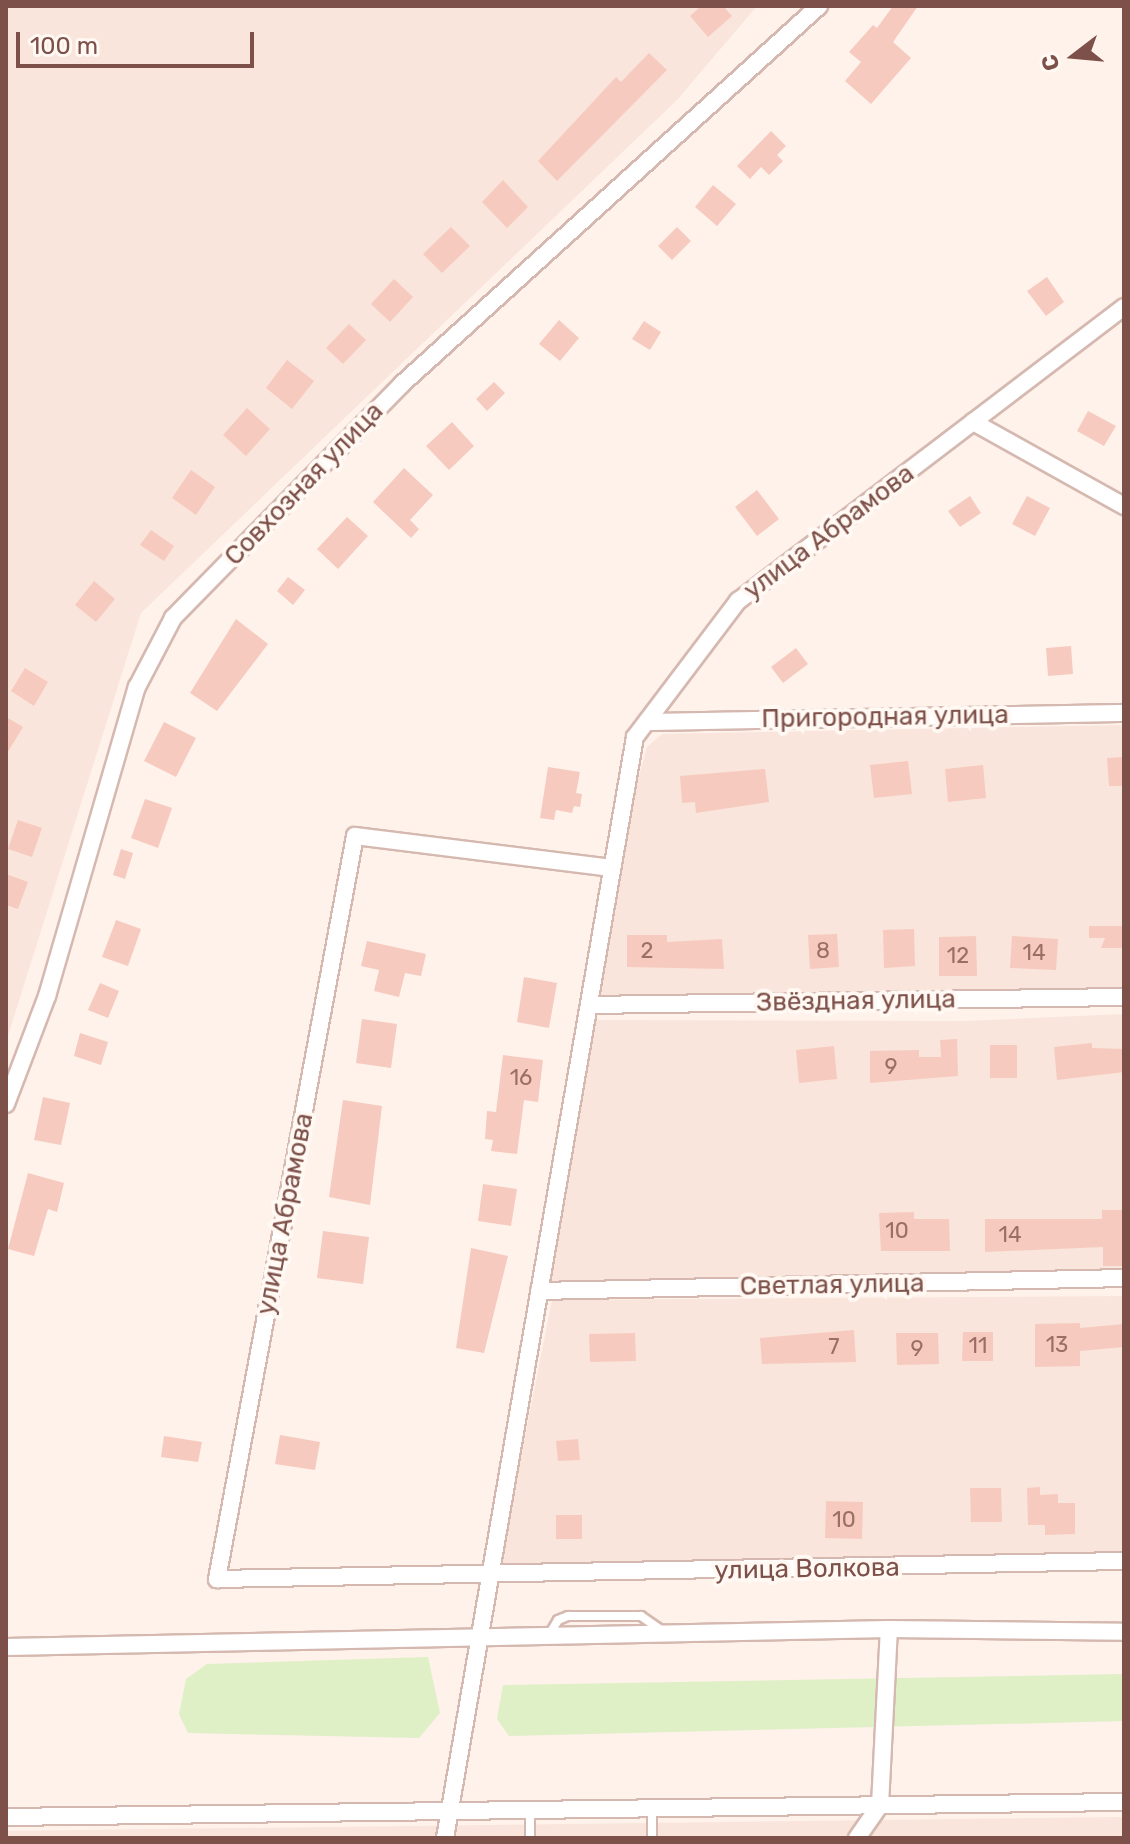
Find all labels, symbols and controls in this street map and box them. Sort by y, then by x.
scale bar [20,16,258,66]
north arrow [1034,16,1114,96]
text: 100 m [30,32,98,60]
text: С [1035,52,1066,74]
street label: Совхозная улица [218,396,390,572]
street label: улица Абрамова [738,458,920,606]
street label: Пригородная улица [761,699,1009,735]
house number: 2 [641,938,653,964]
house number: 8 [816,938,830,964]
house number: 14 [1022,940,1046,966]
house number: 12 [947,943,969,969]
street label: Звёздная улица [756,984,956,1018]
house number: 9 [884,1054,898,1080]
house number: 16 [510,1065,532,1091]
street label: улица Абрамова [250,1110,320,1318]
house number: 10 [885,1218,909,1244]
house number: 14 [998,1222,1022,1248]
street label: Светлая улица [739,1268,925,1302]
house number: 13 [1046,1332,1068,1358]
house number: 11 [969,1333,987,1359]
house number: 7 [828,1334,840,1360]
house number: 9 [910,1336,924,1362]
house number: 10 [832,1507,856,1533]
street label: улица Волкова [714,1552,900,1586]

